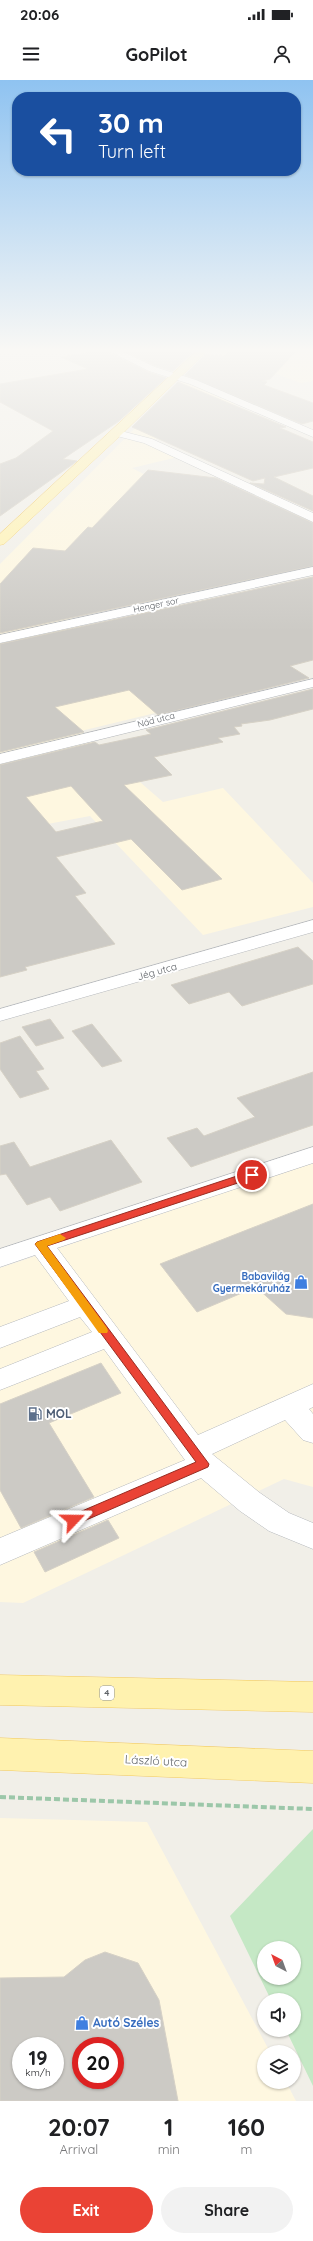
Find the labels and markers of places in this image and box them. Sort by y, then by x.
pin [235,1158,269,1192]
place label: Babavilág Gyermekáruház [213,1270,290,1295]
shop icon: Babavilág Gyermekáruház [293,1274,309,1290]
fuel station icon: MOL [27,1406,43,1422]
place label: MOL [46,1406,72,1421]
shop icon: Autó Széles [74,2015,90,2031]
place label: Autó Széles [93,2015,159,2030]

